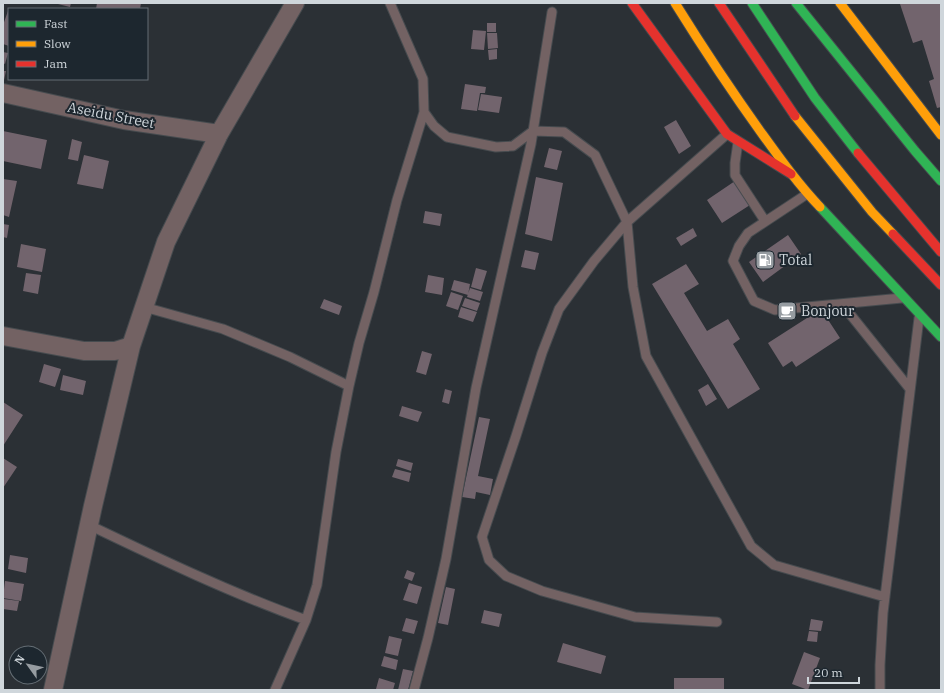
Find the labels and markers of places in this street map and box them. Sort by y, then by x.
fuel station icon: Total [754,249,776,271]
place label: Total [779,251,812,269]
cafe icon: Bonjour [776,300,798,322]
place label: Bonjour [801,302,855,320]

